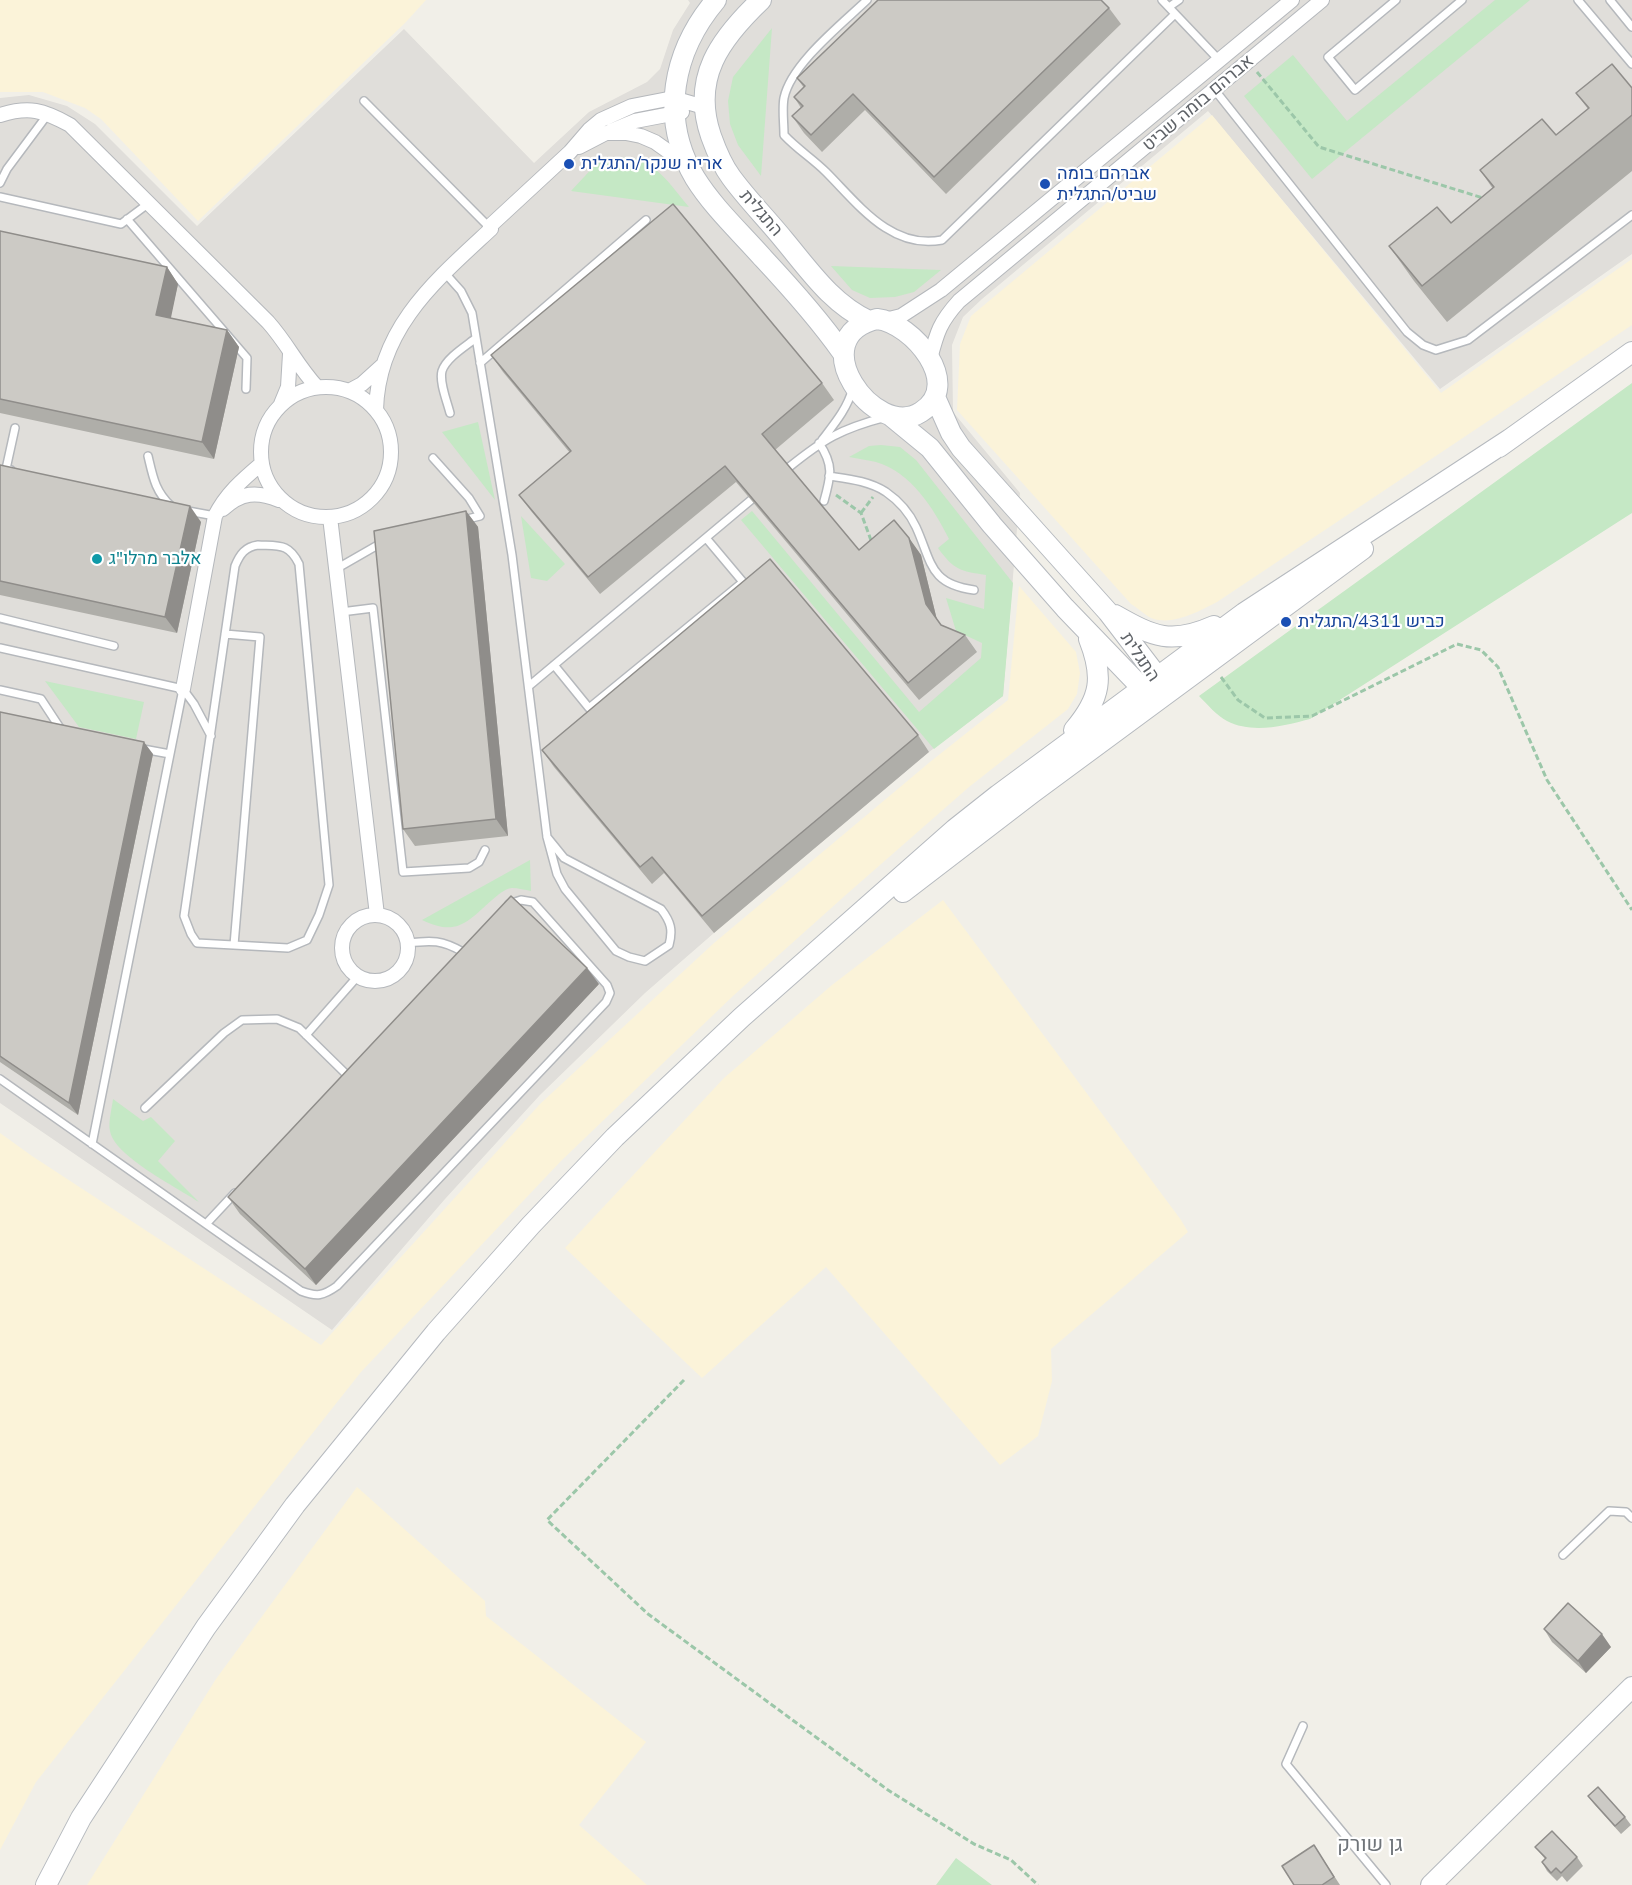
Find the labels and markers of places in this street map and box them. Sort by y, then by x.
place label: אריה שנקר/התגלית [581,153,723,175]
marker: אריה שנקר/התגלית [562,157,576,171]
place label: אברהם בומה שביט/התגלית [1057,163,1157,206]
marker: אברהם בומה שביט/התגלית [1038,177,1052,191]
place label: אלבר מרלו"ג [109,548,202,570]
marker: אלבר מרלו"ג [90,552,104,566]
place label: כביש 4311/התגלית [1298,611,1445,633]
marker: כביש 4311/התגלית [1279,615,1293,629]

